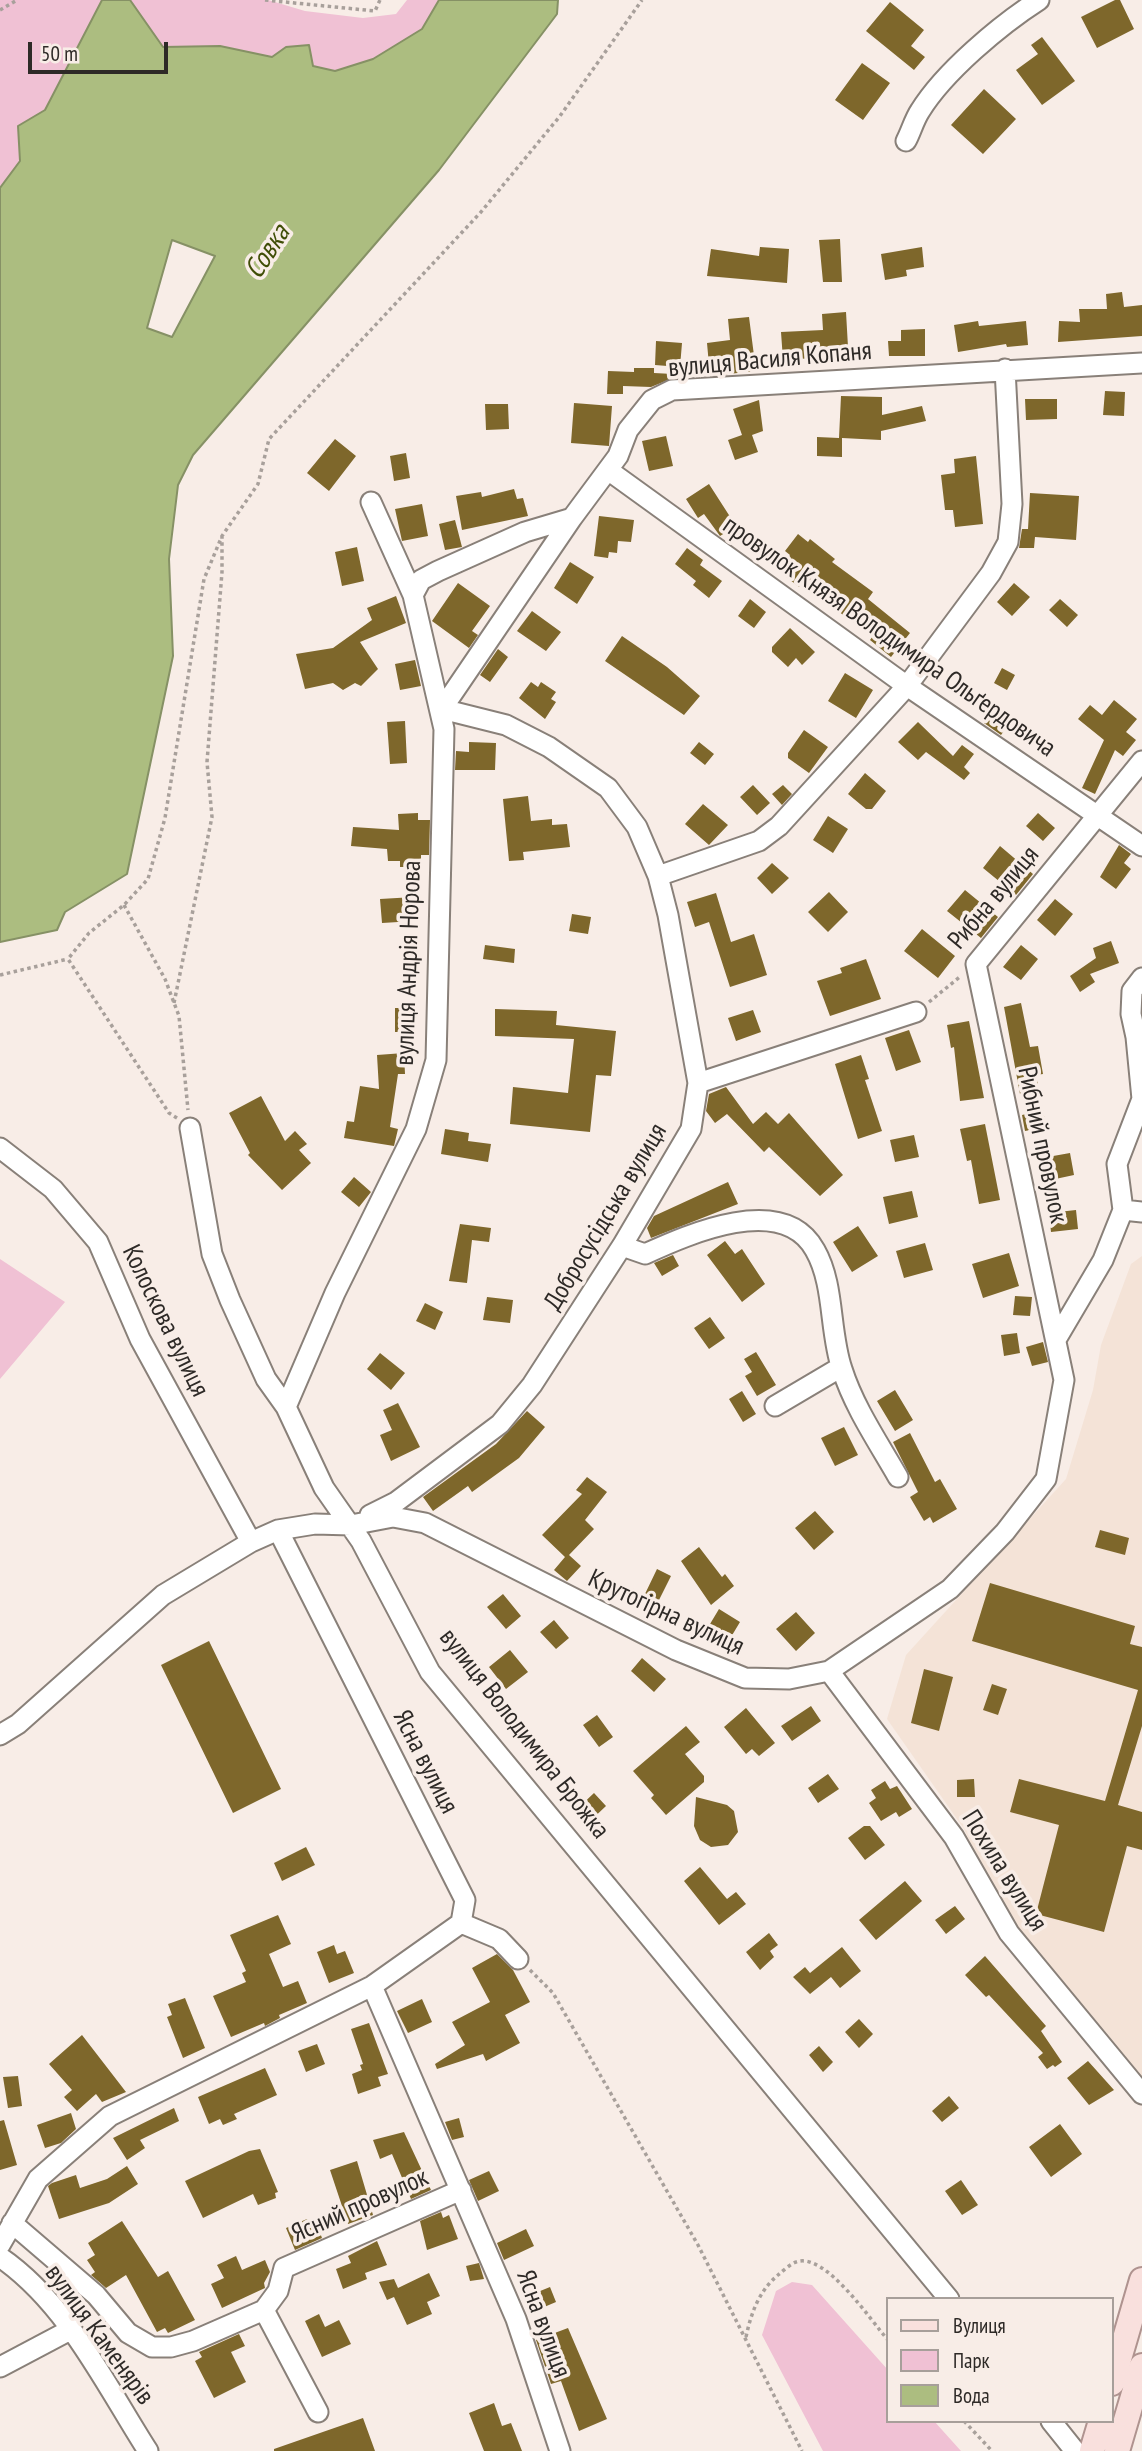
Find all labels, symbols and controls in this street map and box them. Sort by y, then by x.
scale bar [32,28,172,72]
text: 50 m [41,40,78,67]
water label: Совка [238,219,298,285]
street label: вулиця Василя Копаня [667,336,873,384]
street label: провулок Князя Володимира Ольґердовича [717,510,1061,764]
street label: Рибна вулиця [942,840,1046,956]
street label: вулиця Андрія Норова [390,860,428,1066]
street label: Рибний провулок [1010,1064,1074,1226]
street label: Добросусідська вулиця [538,1118,674,1316]
street label: Колоскова вулиця [115,1240,215,1402]
street label: Крутогірна вулиця [583,1563,749,1663]
street label: вулиця Володимира Брожка [432,1623,616,1845]
street label: Ясна вулиця [386,1705,464,1819]
street label: Похила вулиця [955,1805,1053,1937]
street label: Ясний провулок [287,2162,433,2250]
street label: вулиця Каменярів [38,2259,160,2411]
street label: Ясна вулиця [509,2266,577,2382]
legend [886,2297,1114,2423]
text: Вулиця [953,2312,1006,2339]
text: Парк [953,2347,990,2374]
text: Вода [953,2382,990,2409]

